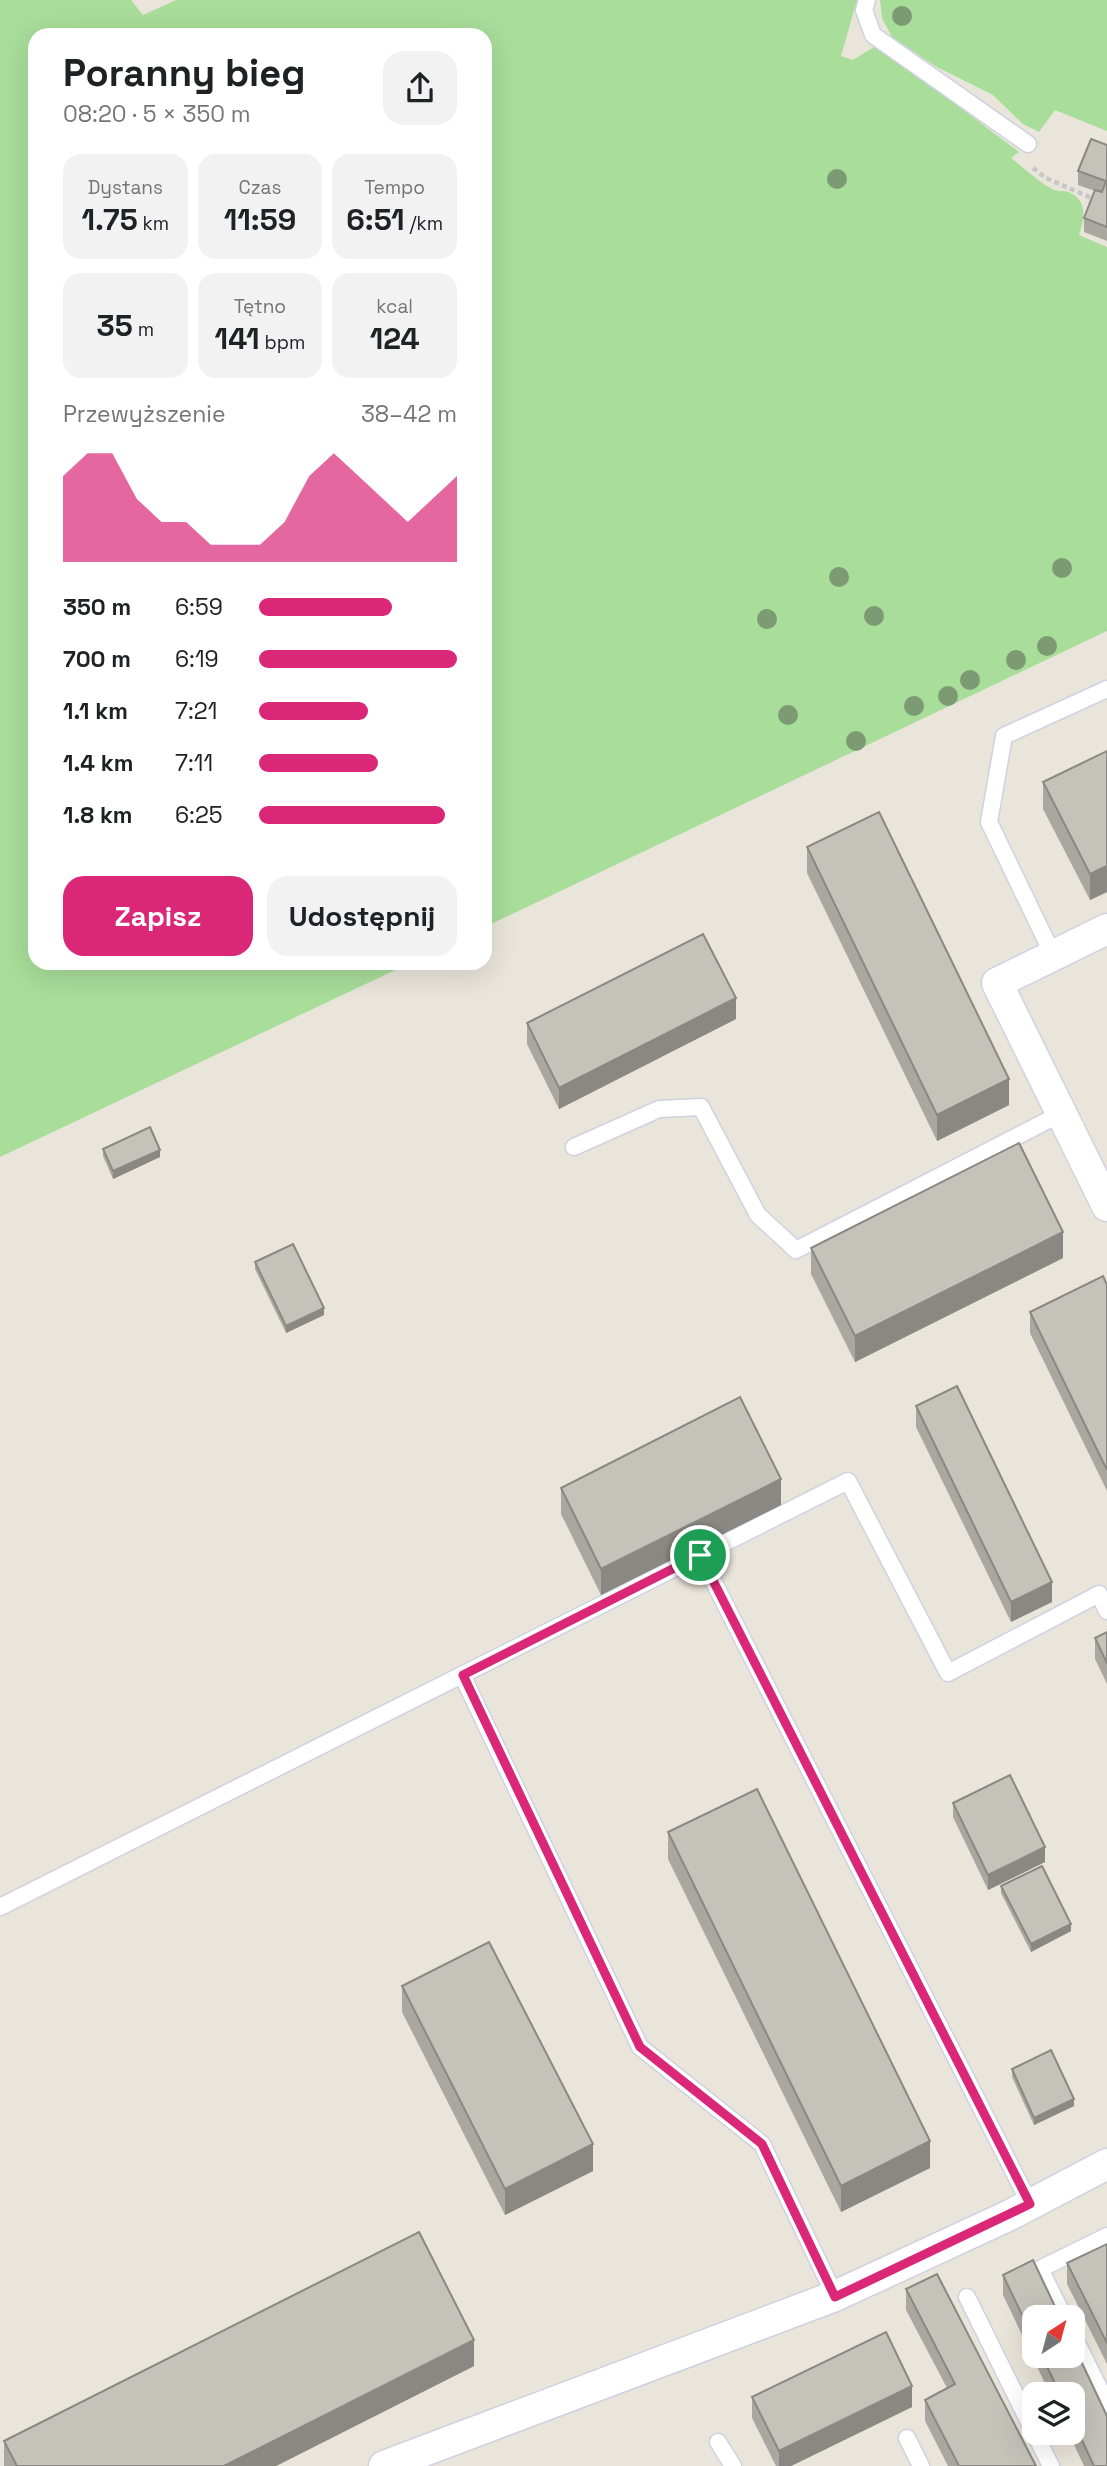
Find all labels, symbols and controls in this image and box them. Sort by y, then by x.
text: Poranny bieg [63,49,305,97]
button: share [383,51,457,125]
text: 08:20 · 5 × 350 m [63,99,251,129]
text: Dystans [88,175,163,200]
text: Czas [239,175,281,200]
text: Tempo [364,175,425,200]
text: 1.75 [82,200,138,239]
text: 11:59 [224,200,296,239]
text: 6:51 [346,200,405,239]
text: km [138,211,169,236]
text: /km [405,211,443,236]
text: Tętno [234,294,286,319]
text: kcal [376,294,413,319]
text: 35 [97,306,133,345]
text: m [133,317,154,342]
text: 141 [215,319,260,358]
text: 124 [370,319,420,358]
text: bpm [260,330,305,355]
text: Przewyższenie [63,399,226,429]
text: 38–42 m [361,399,457,429]
text: 350 m [63,592,131,622]
text: 6:59 [175,592,223,622]
text: 700 m [63,644,131,674]
text: 6:19 [175,644,219,674]
text: 1.1 km [63,696,128,726]
text: 7:21 [175,696,217,726]
text: 1.4 km [63,748,133,778]
text: 7:11 [175,748,213,778]
text: 1.8 km [63,800,133,830]
text: 6:25 [175,800,223,830]
button: Zapisz [63,876,253,956]
button: Udostępnij [267,876,457,956]
pin [670,1525,730,1585]
icon: arrive [681,1536,719,1574]
north arrow [1022,2305,1085,2368]
map controls [1022,2305,1085,2445]
button: layers [1022,2382,1085,2445]

